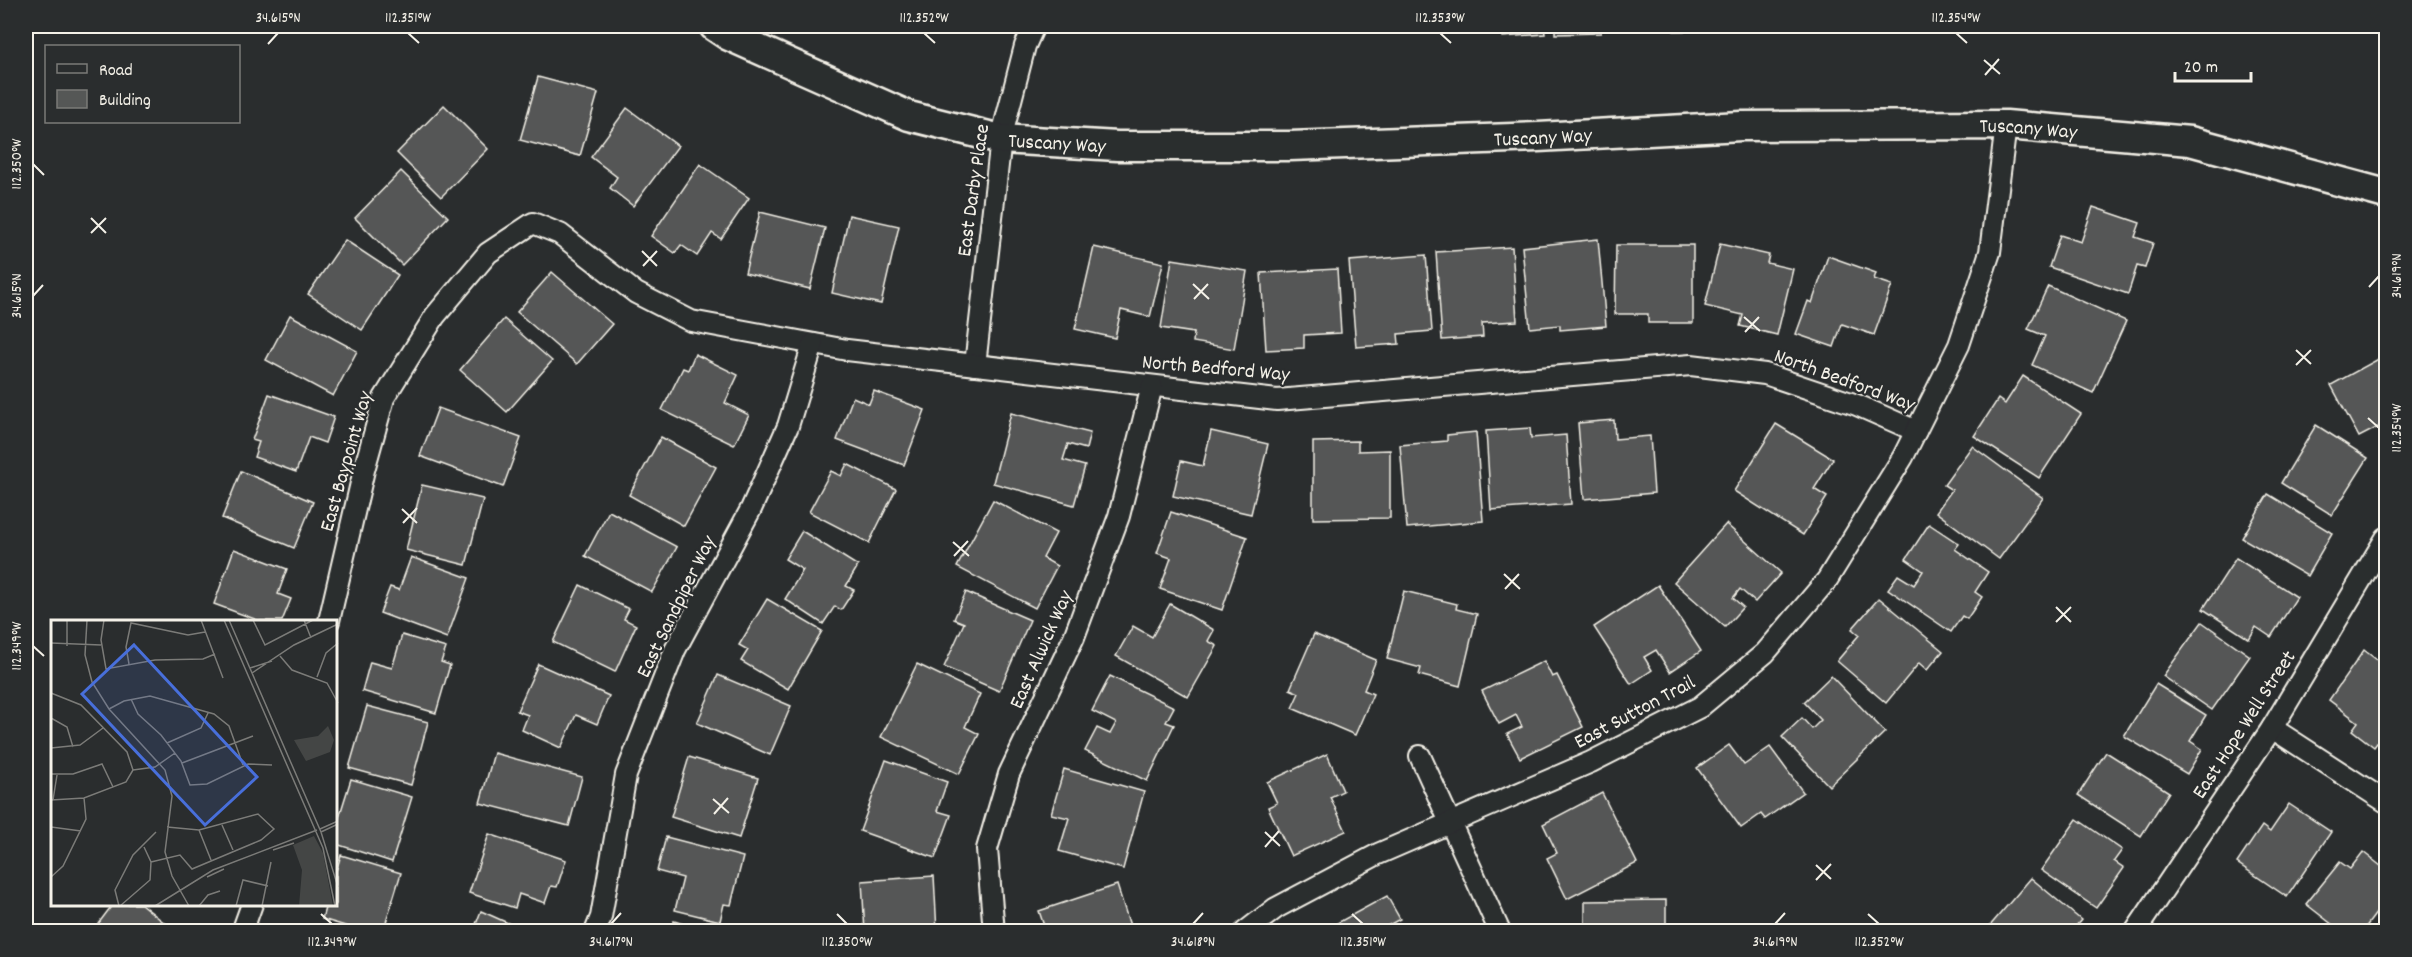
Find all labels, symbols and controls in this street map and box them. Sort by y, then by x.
text: 34.615°N [255,8,301,30]
text: 112.351°W [385,8,431,30]
text: 112.352°W [899,8,949,30]
text: 112.353°W [1415,8,1465,30]
text: 112.354°W [1932,8,1981,30]
legend [45,45,240,123]
scale bar [2175,45,2252,83]
text: 20 m [2184,56,2218,81]
text: Road [99,59,133,84]
text: Building [99,89,151,114]
street label: Tuscany Way [1979,113,2079,149]
street label: East Darby Place [951,122,999,259]
street label: Tuscany Way [1493,122,1593,157]
street label: Tuscany Way [1007,127,1107,163]
text: 112.350°W [7,138,29,189]
text: 34.619°N [2387,253,2409,299]
text: 34.615°N [7,273,29,319]
street label: North Bedford Way [1769,342,1919,421]
street label: North Bedford Way [1141,349,1291,391]
street label: East Baypoint Way [314,388,382,535]
text: 112.354°W [2387,403,2409,452]
street label: East Sandpiper Way [630,531,725,684]
street label: East Alwick Way [1003,586,1082,714]
inset map [51,620,338,906]
text: 112.349°W [7,621,29,670]
street label: East Hope Well Street [2186,645,2305,806]
street label: East Sutton Trail [1569,669,1701,758]
text: 112.349°W [308,932,357,954]
text: 34.617°N [589,932,633,954]
text: 112.350°W [822,932,873,954]
text: 34.618°N [1171,932,1215,954]
text: 112.351°W [1340,932,1386,954]
text: 34.619°N [1752,932,1798,954]
text: 112.352°W [1854,932,1904,954]

